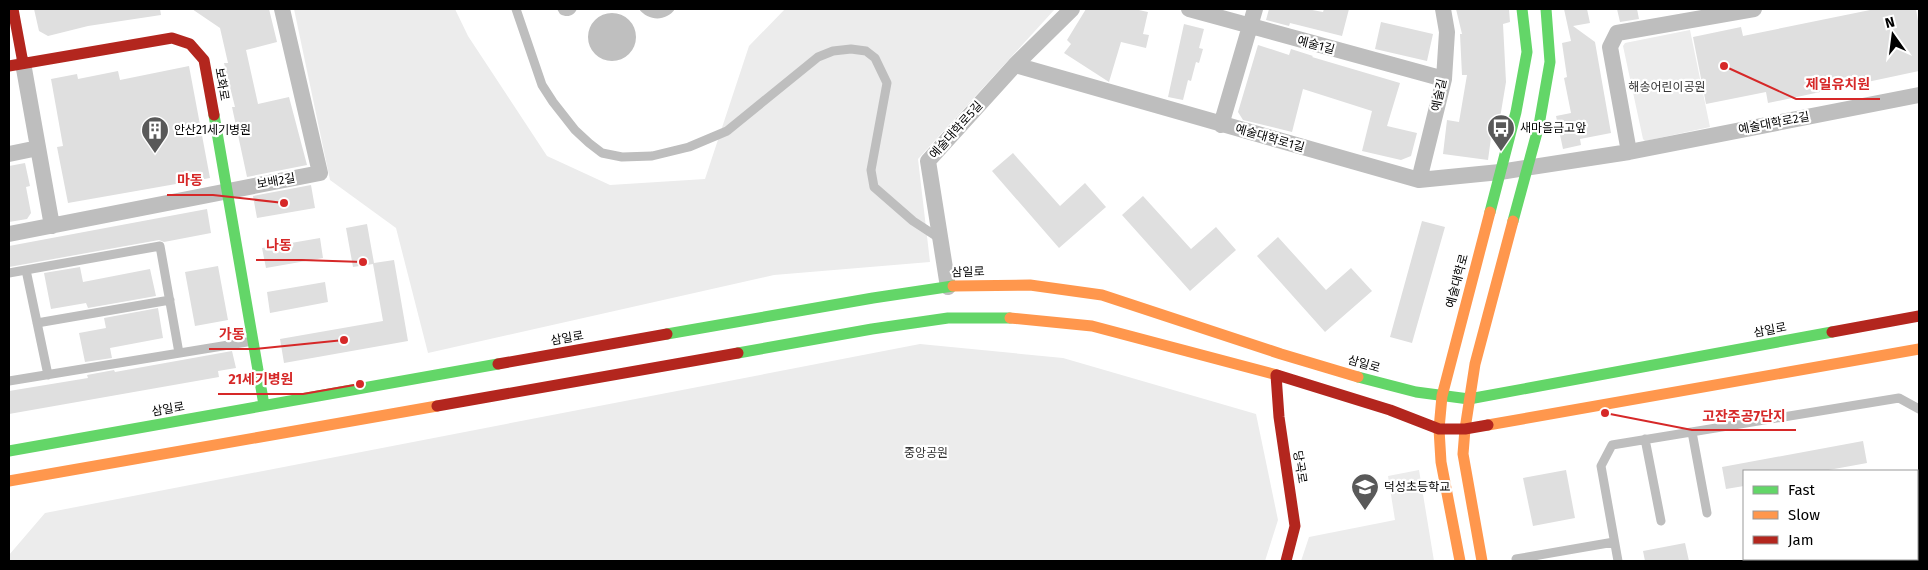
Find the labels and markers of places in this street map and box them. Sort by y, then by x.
callout: 제일유치원 [1796,70,1880,99]
bus stop icon: 새마을금고앞 [1486,113,1516,152]
building icon: 안산21세기병원 [140,115,170,154]
place label: 새마을금고앞 [1520,121,1586,135]
place label: 안산21세기병원 [174,123,251,137]
callout: 마동 [167,166,213,195]
callout: 나동 [256,231,302,260]
callout: 가동 [209,320,255,349]
callout: 21세기병원 [218,365,303,394]
callout: 고잔주공7단지 [1692,401,1796,430]
school or university icon: 덕성초등학교 [1350,472,1380,511]
place label: 덕성초등학교 [1384,480,1450,494]

